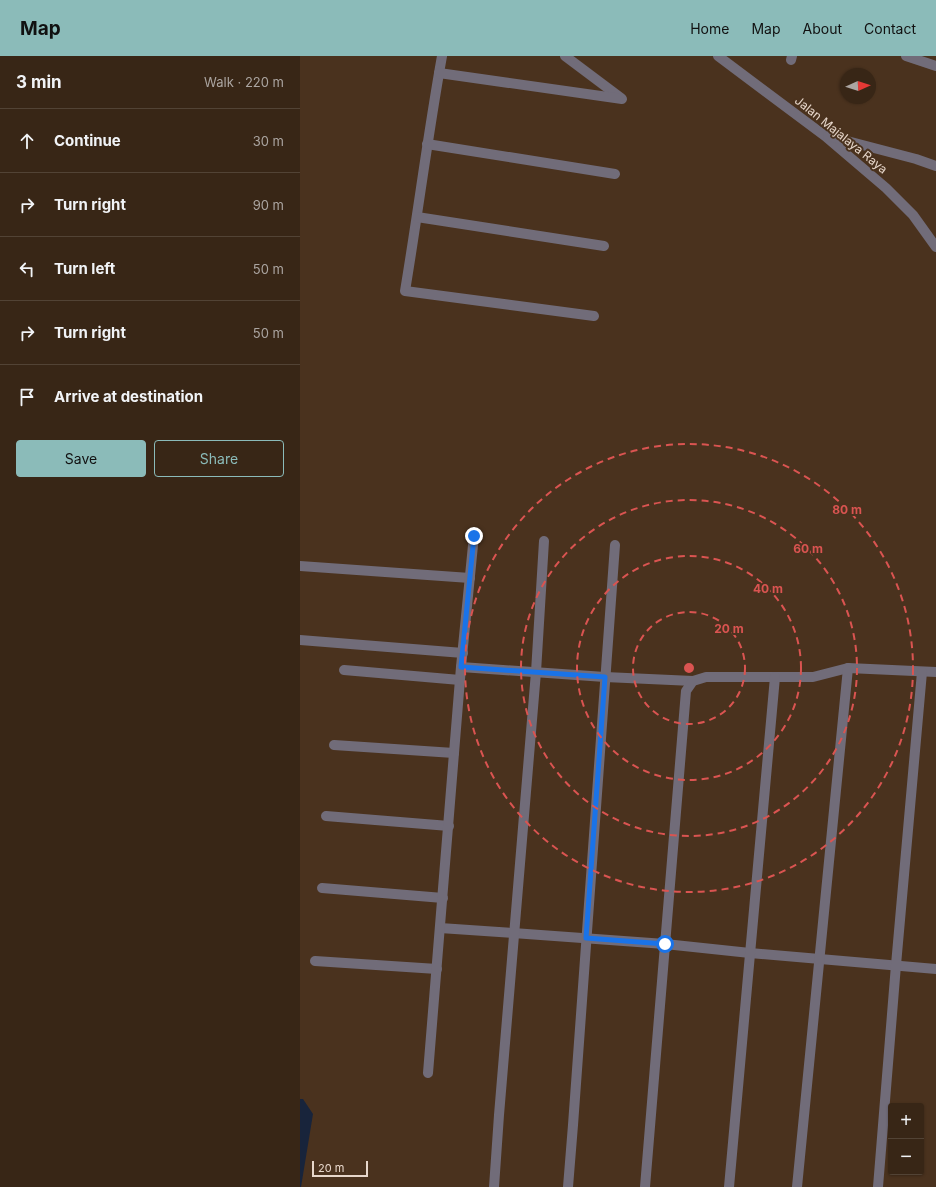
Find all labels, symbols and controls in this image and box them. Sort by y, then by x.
text: Map [20,17,61,40]
text: Home [690,20,729,37]
text: Map [751,20,781,37]
text: About [803,20,842,37]
text: Contact [864,20,916,37]
north arrow [840,68,876,104]
text: 3 min [16,72,62,92]
text: Walk · 220 m [204,74,284,90]
street label: Jalan Majalaya Raya [792,93,891,177]
icon: ahead [16,130,38,152]
text: Continue [54,131,121,150]
text: 30 m [253,133,284,149]
icon: right [16,194,38,216]
text: Turn right [54,195,126,214]
text: 90 m [253,197,284,213]
icon: left [16,258,38,280]
text: Turn left [54,259,115,278]
text: 50 m [253,261,284,277]
icon: right [16,322,38,344]
text: Turn right [54,323,126,342]
text: 50 m [253,325,284,341]
icon: arrive [16,386,38,408]
text: Arrive at destination [54,387,203,406]
button: Save [16,440,146,477]
button: Share [154,440,284,477]
text: 80 m [832,502,862,517]
route end [465,527,483,545]
text: 60 m [793,541,823,556]
text: 40 m [753,581,783,596]
text: 20 m [714,621,744,636]
centre of rings [682,661,696,675]
route start [656,935,674,953]
map controls [888,1103,924,1175]
button: + [888,1103,924,1139]
button: − [888,1139,924,1175]
scale bar [312,1159,368,1178]
text: 20 m [318,1161,344,1175]

